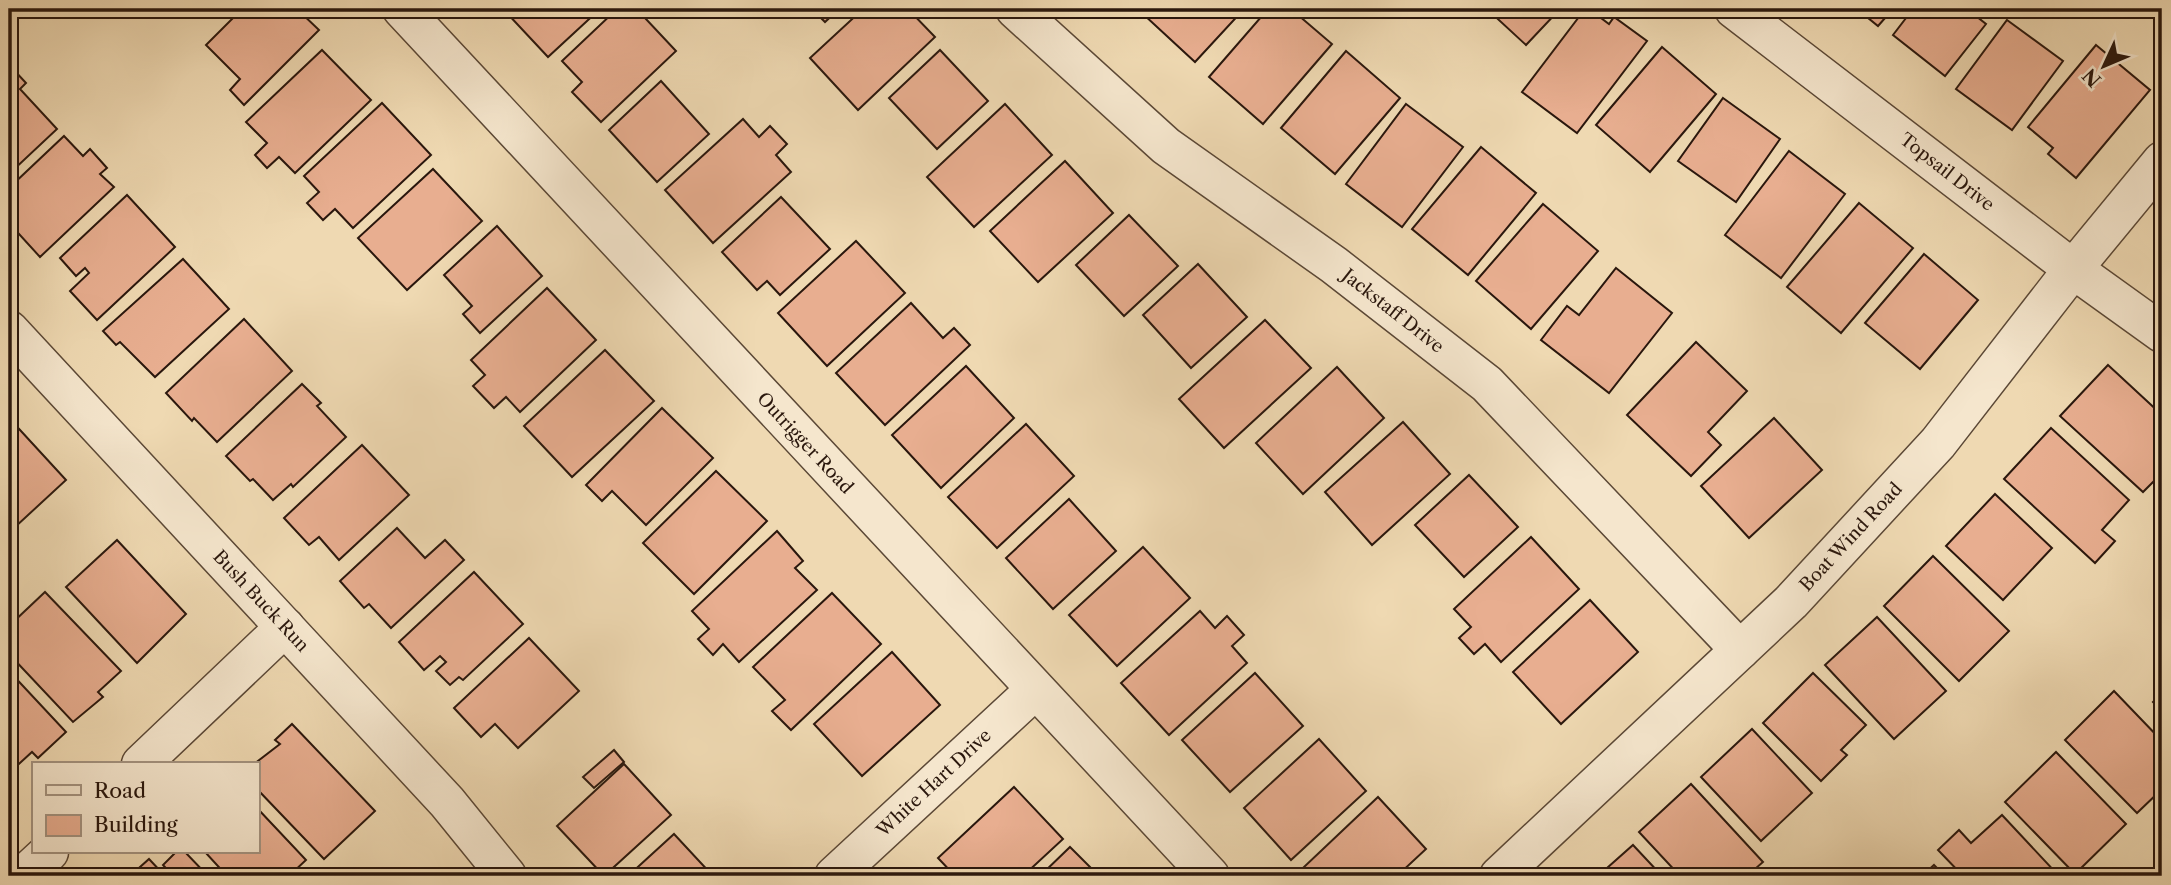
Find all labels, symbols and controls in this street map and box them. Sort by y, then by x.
north arrow [2070,32,2140,102]
text: N [2078,64,2106,91]
street label: Topsail Drive [1895,128,1999,216]
street label: Jackstaff Drive [1335,263,1448,358]
street label: Outrigger Road [752,388,858,498]
street label: Boat Wind Road [1795,478,1907,596]
street label: Bush Buck Run [208,546,314,656]
street label: White Hart Drive [871,724,996,842]
legend [32,762,259,854]
text: Road [94,778,146,803]
text: Building [94,812,179,837]

